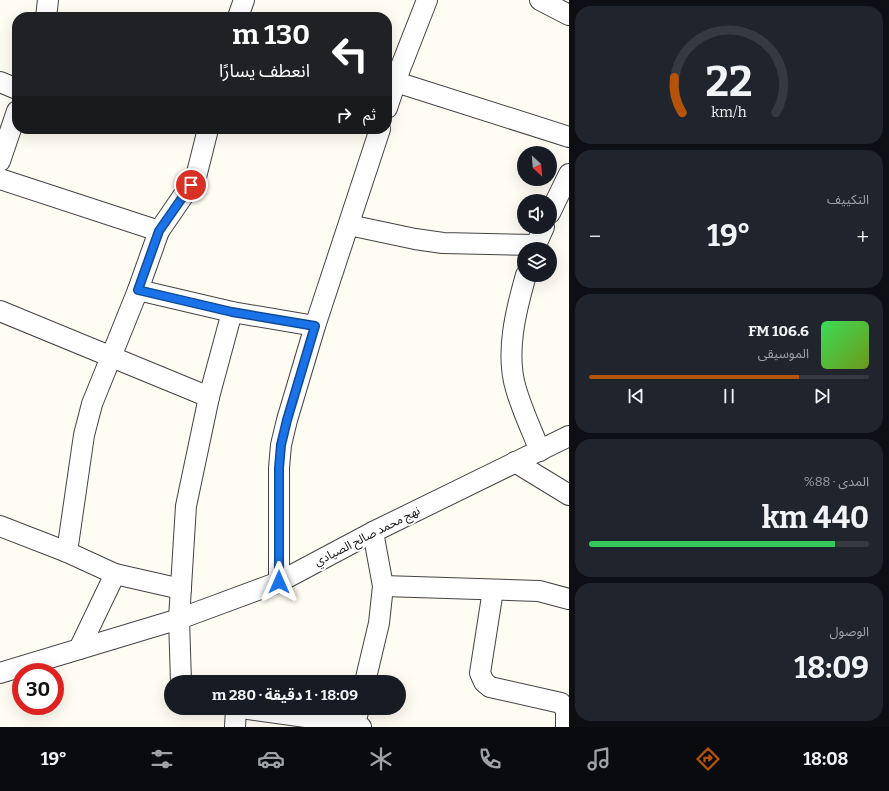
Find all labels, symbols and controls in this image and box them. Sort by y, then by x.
text: 130 m [232,18,310,51]
icon: left [324,28,376,80]
text: 22 [706,57,752,107]
text: انعطف يسارًا [219,60,310,82]
icon: right [333,104,355,126]
text: km/h [711,104,747,121]
text: ثم [363,106,376,124]
north arrow [517,146,557,186]
map controls [517,146,557,282]
pin [174,168,208,202]
icon: arrive [180,174,202,196]
text: التكييف [827,192,869,207]
button: sound [517,194,557,234]
text: 19° [707,218,751,254]
text: − [589,223,601,250]
text: + [856,223,869,250]
button: layers [517,242,557,282]
text: 106.6 FM [748,322,809,340]
text: الموسيقى [758,346,809,361]
icon: previous [625,385,647,407]
icon: pause [718,385,740,407]
icon: next [811,385,833,407]
text: المدى · 88% [804,474,869,489]
text: 440 km [762,500,869,536]
street label: نهج محمد صالح الصيادي [312,503,424,571]
position arrow [258,561,300,603]
text: الوصول [829,624,869,639]
text: 18:09 [794,650,869,686]
speed limit sign: 30 [12,663,64,715]
text: 18:09 · 1 دقيقة · 280 m [212,686,358,704]
icon: filters [148,745,176,773]
icon: car [257,745,285,773]
icon: climate [367,745,395,773]
icon: phone [476,745,504,773]
icon: music [585,745,613,773]
icon: directions [694,745,722,773]
text: 19° [41,748,67,770]
text: 18:08 [803,748,848,770]

